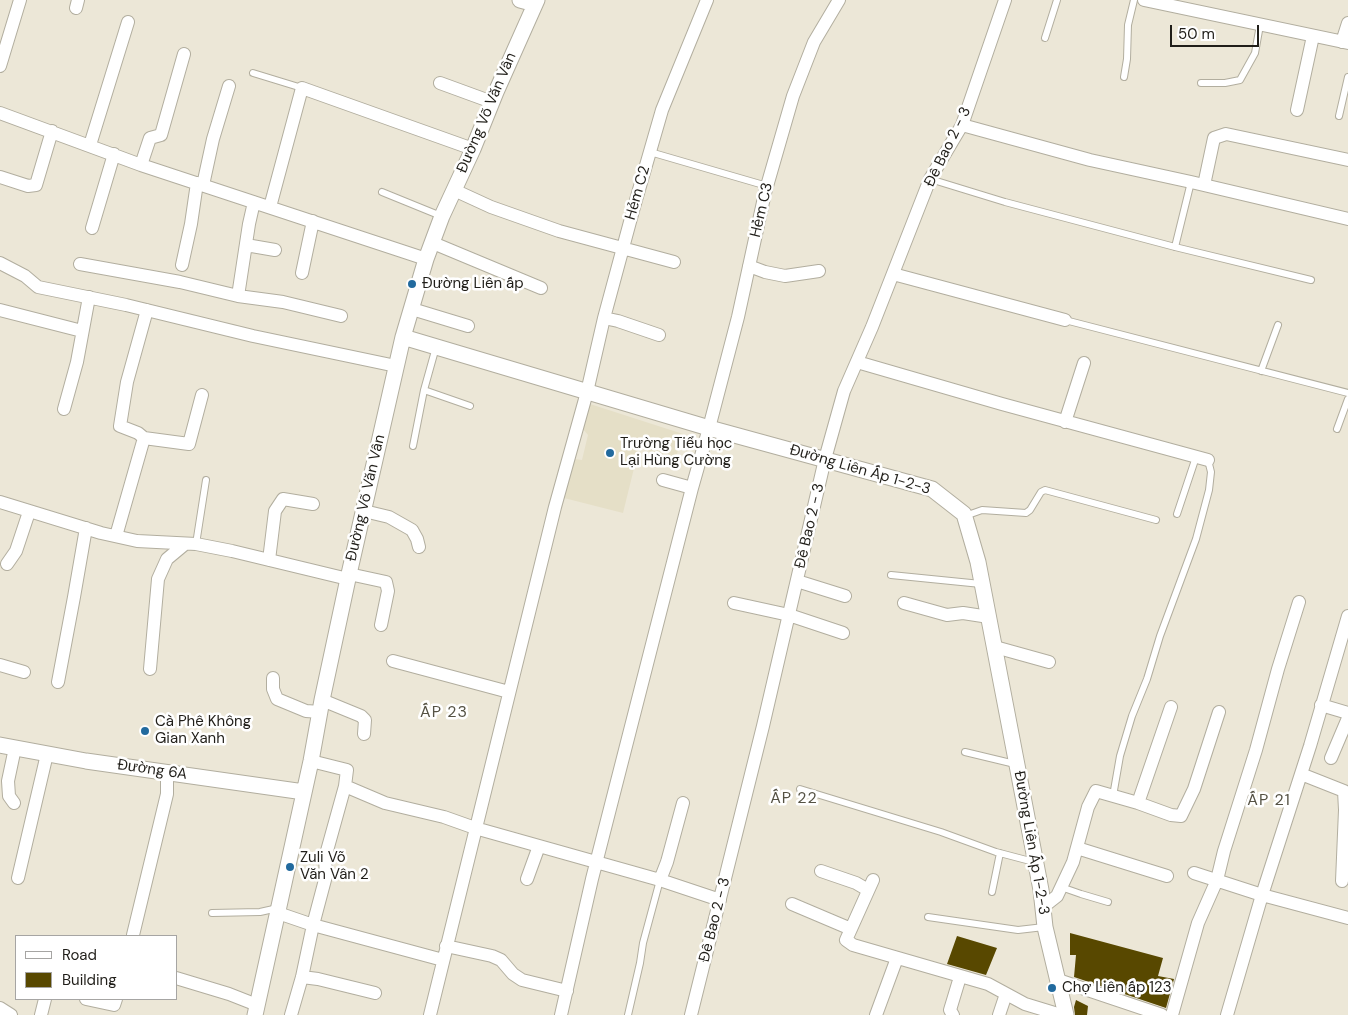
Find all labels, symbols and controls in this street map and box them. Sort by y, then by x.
scale bar [1173,15,1262,47]
text: 50 m [1178,24,1215,44]
street label: Đường Võ Văn Vân [453,50,521,176]
street label: Đê Bao 2 - 3 [921,104,975,190]
street label: Hẻm C2 [622,164,654,222]
street label: Hẻm C3 [747,181,777,239]
place label: Đường Liên ấp [422,275,524,293]
marker: Đường Liên ấp [406,278,418,290]
street label: Đường Võ Văn Vân [343,433,389,563]
place label: Trường Tiểu học Lại Hùng Cường [620,435,732,470]
street label: Đường Liên Ấp 1-2-3 [787,441,933,499]
marker: Trường Tiểu học Lại Hùng Cường [604,447,616,459]
street label: Đê Bao 2 - 3 [791,482,829,570]
district label: ẤP 23 [419,703,469,723]
place label: Cà Phê Không Gian Xanh [155,713,251,748]
marker: Cà Phê Không Gian Xanh [139,725,151,737]
street label: Đường 6A [116,756,188,784]
street label: Đường Liên Ấp 1-2-3 [1009,770,1053,916]
district label: ẤP 22 [770,789,818,809]
district label: ẤP 21 [1247,791,1291,811]
place label: Zuli Võ Văn Vân 2 [300,849,369,884]
marker: Zuli Võ Văn Vân 2 [284,861,296,873]
street label: Đê Bao 2 - 3 [696,876,734,964]
legend [15,935,178,1000]
text: Road [62,945,97,965]
text: Building [62,970,117,990]
place label: Chợ Liên ấp 123 [1062,979,1172,997]
marker: Chợ Liên ấp 123 [1046,982,1058,994]

